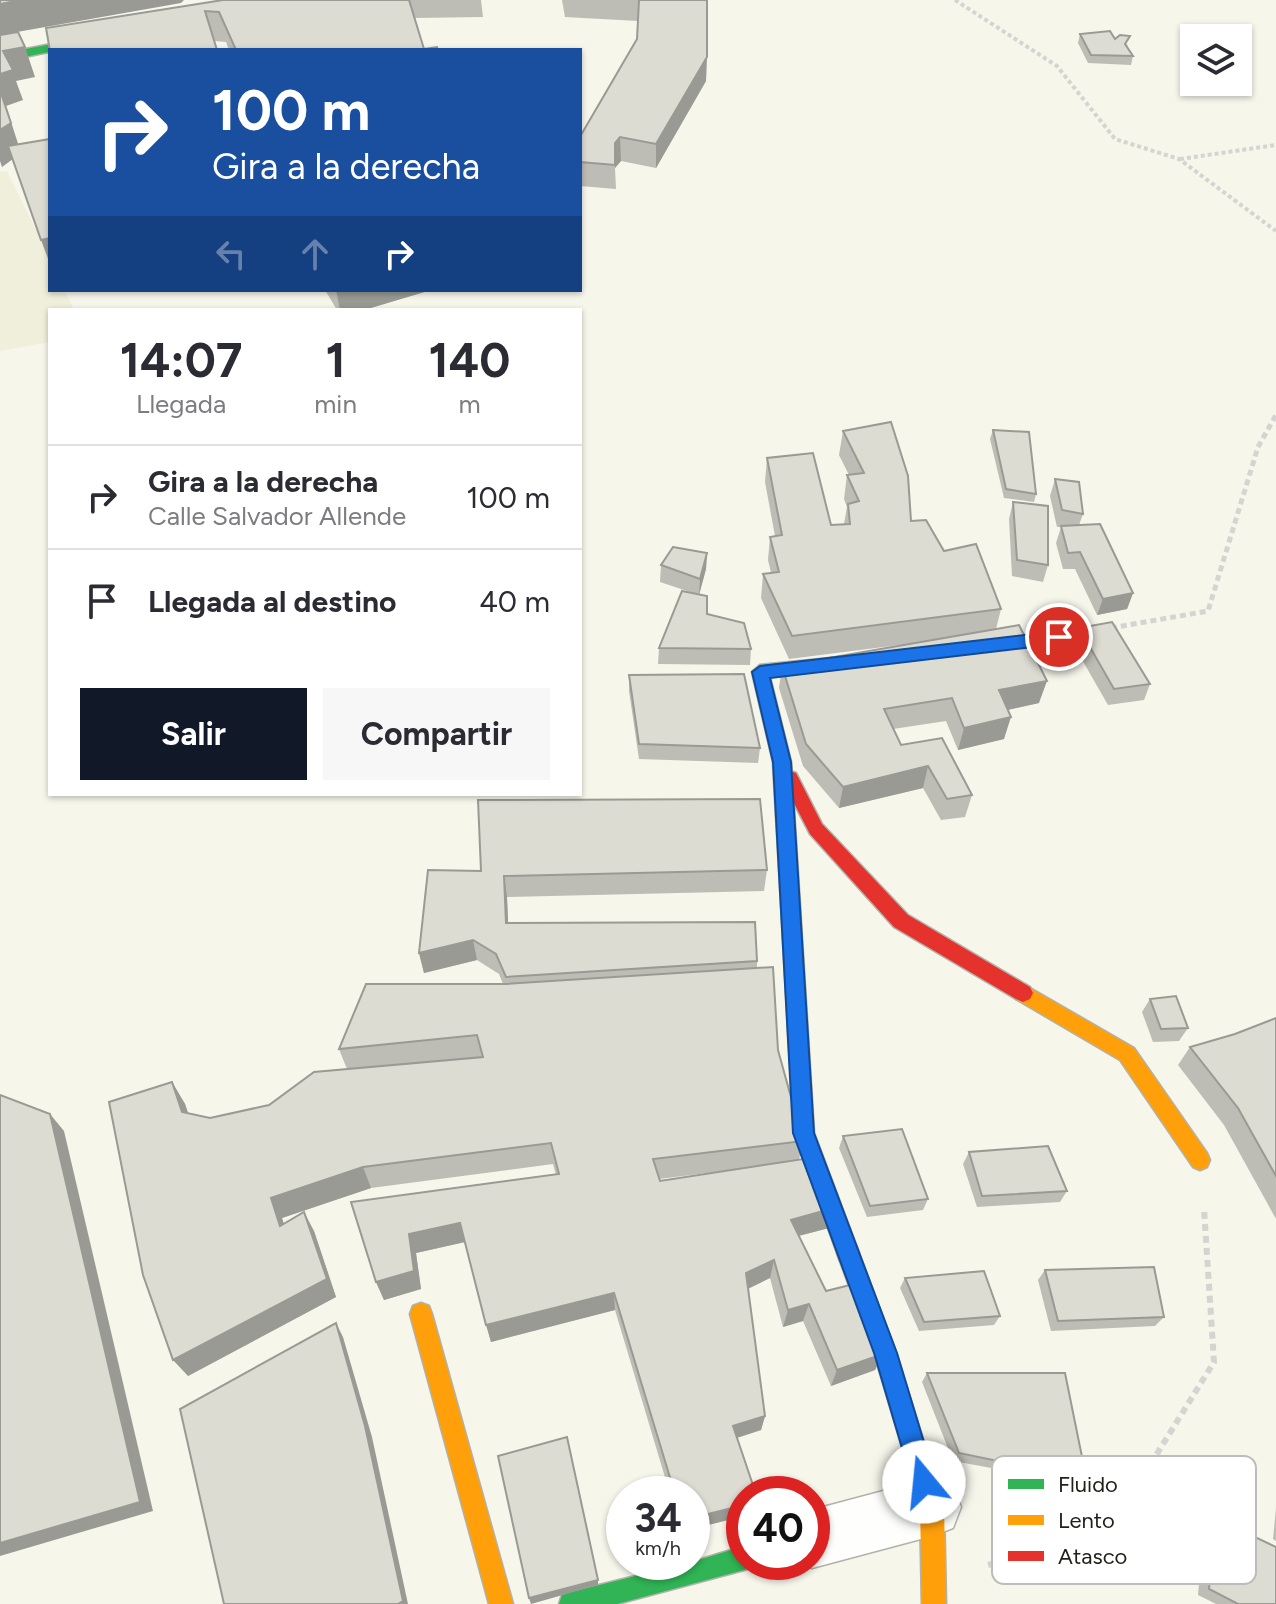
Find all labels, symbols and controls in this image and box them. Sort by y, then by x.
map controls [1180,24,1252,96]
button: layers [1180,24,1252,96]
text: 100 m [212,77,370,144]
icon: right [80,80,184,184]
text: Gira a la derecha [212,145,480,188]
icon: left [209,232,253,276]
icon: ahead [293,232,337,276]
icon: right [377,232,421,276]
text: 14:07 [120,331,243,389]
text: 1 [325,331,346,389]
text: 140 [429,331,510,389]
text: Llegada [136,388,226,420]
text: min [314,388,357,420]
text: m [458,388,481,420]
text: Gira a la derecha [148,463,378,500]
icon: right [80,475,124,519]
text: 100 m [466,479,550,516]
text: Calle Salvador Allende [148,500,406,532]
icon: arrive [80,579,124,623]
text: Llegada al destino [148,583,396,620]
text: 40 m [479,583,550,620]
pin [1025,603,1093,671]
icon: arrive [1037,615,1081,659]
button: Salir [80,688,307,780]
button: Compartir [323,688,550,780]
position arrow [882,1440,966,1524]
legend [992,1456,1256,1584]
text: Fluido [1058,1471,1118,1498]
speed limit sign: 40 [726,1476,830,1580]
text: 34 [634,1494,682,1542]
text: Lento [1058,1507,1115,1534]
text: km/h [635,1536,681,1560]
text: Atasco [1058,1543,1127,1570]

